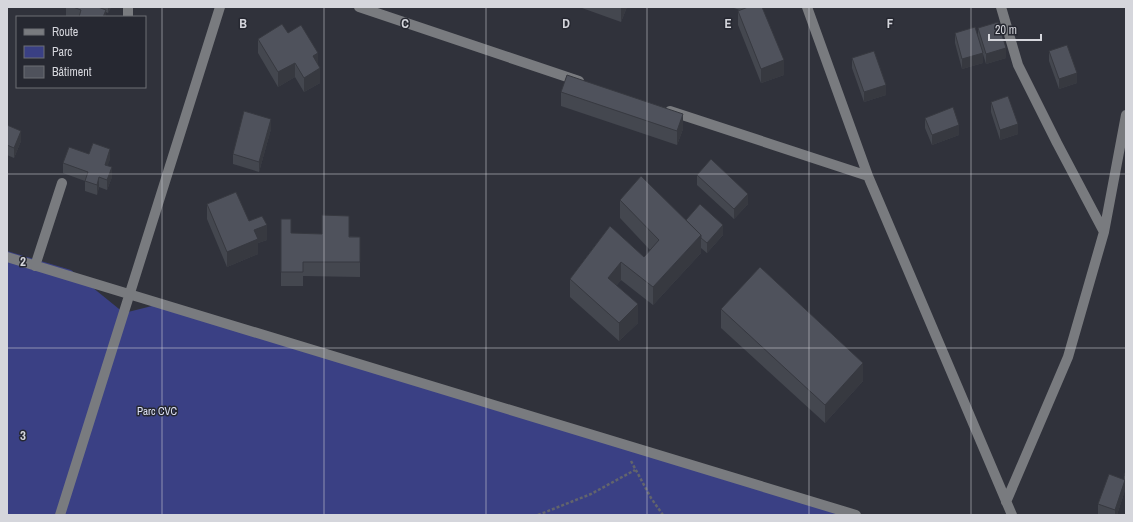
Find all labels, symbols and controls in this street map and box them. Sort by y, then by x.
text: B [239,15,247,32]
text: C [401,15,409,32]
text: D [562,15,570,32]
text: E [724,15,732,32]
text: F [887,15,894,32]
legend [16,16,146,88]
scale bar [989,16,1041,42]
text: 20 m [995,22,1017,38]
text: Route [52,24,78,40]
text: Parc [52,44,72,60]
text: Bâtiment [52,64,92,80]
text: 2 [20,253,26,270]
park label: Parc CVC [137,404,178,418]
text: 3 [20,427,26,444]

